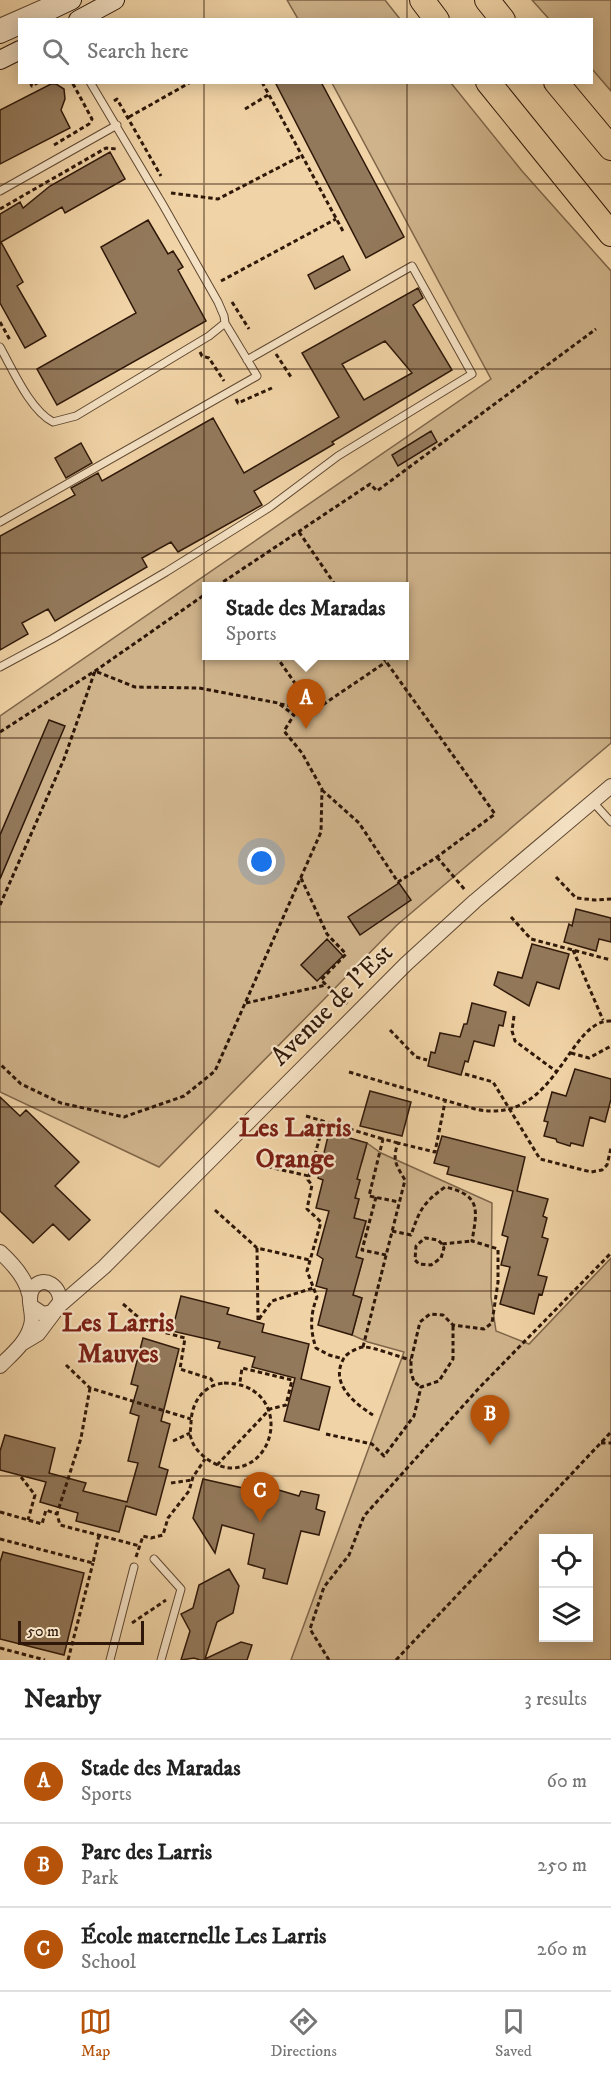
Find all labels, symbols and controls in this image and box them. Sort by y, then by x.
search box [18,18,593,84]
icon: search [39,35,72,68]
text: Search here [87,38,189,65]
popup [202,582,409,660]
text: Stade des Maradas [226,595,385,622]
text: Sports [226,622,276,647]
pin: A [286,680,326,729]
your location [247,847,276,876]
street label: Avenue de l'Est [264,937,400,1073]
district label: Les Larris Orange [239,1111,351,1176]
district label: Les Larris Mauves [62,1306,174,1371]
pin: B [470,1396,510,1445]
pin: C [240,1472,280,1522]
map controls [539,1534,593,1642]
button: locate [539,1534,593,1588]
button: layers [539,1588,593,1642]
scale bar [18,1618,144,1646]
text: 50 m [27,1621,59,1641]
text: Nearby [24,1683,101,1716]
text: 3 results [524,1687,587,1712]
text: Stade des Maradas [81,1755,241,1782]
text: A [37,1769,50,1794]
text: 60 m [547,1769,587,1794]
text: Sports [81,1782,132,1807]
text: Parc des Larris [81,1839,212,1866]
text: B [37,1853,50,1878]
text: 250 m [537,1853,587,1878]
text: Park [81,1866,118,1891]
text: École maternelle Les Larris [81,1923,326,1950]
text: C [37,1937,50,1962]
text: 260 m [537,1937,587,1962]
text: School [81,1950,136,1975]
tab: Map [79,2005,112,2061]
tab: Directions [270,2005,337,2061]
tab: Saved [495,2005,532,2061]

